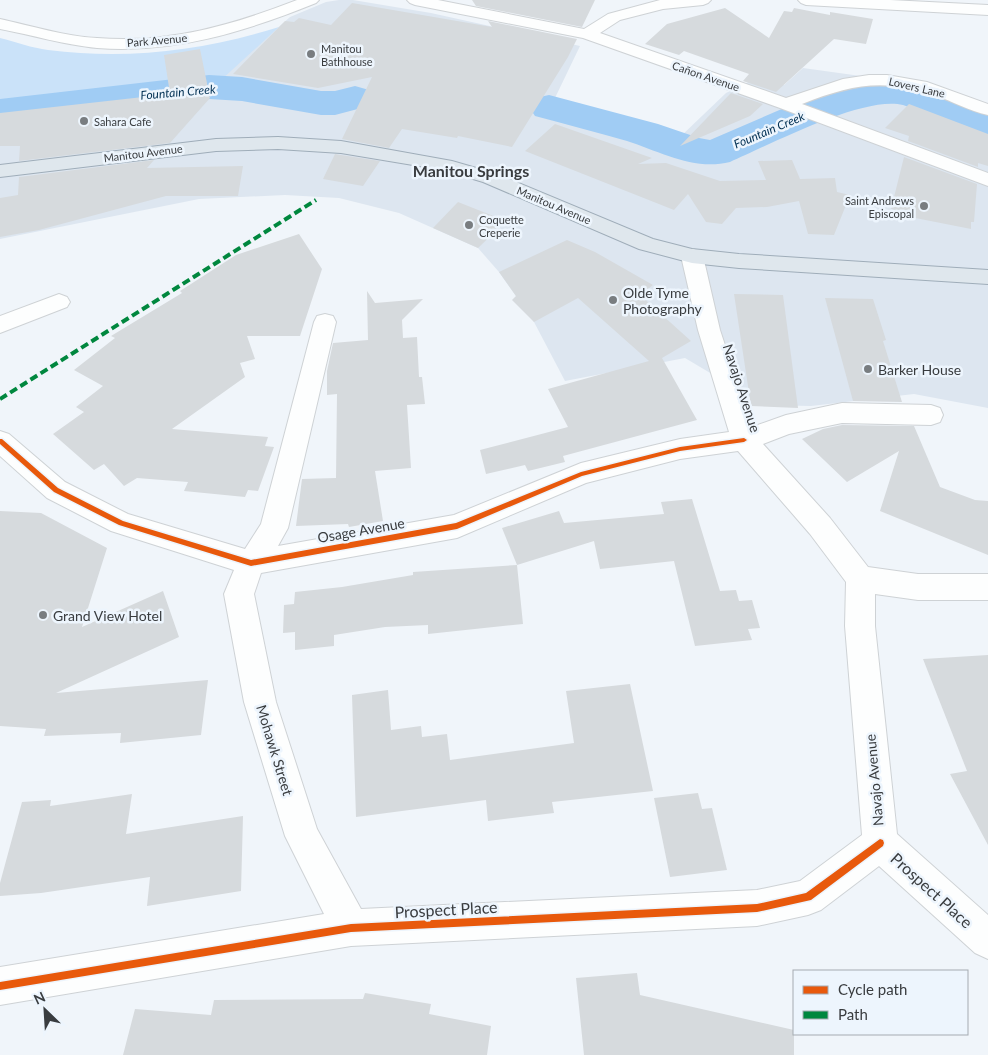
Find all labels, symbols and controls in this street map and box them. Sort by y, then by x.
street label: Park Avenue [126,31,188,49]
place label: Manitou Bathhouse [321,42,373,68]
marker: Manitou Bathhouse [305,48,317,60]
street label: Cañon Avenue [671,58,741,94]
street label: Lovers Lane [888,74,947,100]
water label: Fountain Creek [140,81,216,103]
water label: Fountain Creek [731,108,807,152]
marker: Sahara Cafe [78,115,90,127]
place label: Sahara Cafe [94,115,152,128]
street label: Manitou Avenue [103,142,183,164]
district label: Manitou Springs [413,161,529,180]
street label: Manitou Avenue [515,183,593,227]
place label: Saint Andrews Episcopal [845,194,914,220]
marker: Saint Andrews Episcopal [918,200,930,212]
place label: Coquette Creperie [479,213,524,239]
marker: Coquette Creperie [463,219,475,231]
place label: Olde Tyme Photography [623,284,703,317]
marker: Olde Tyme Photography [607,294,619,306]
street label: Navajo Avenue [720,342,764,434]
place label: Barker House [878,361,961,378]
marker: Barker House [862,363,874,375]
street label: Osage Avenue [316,514,406,546]
place label: Grand View Hotel [53,607,162,624]
marker: Grand View Hotel [37,609,49,621]
street label: Mohawk Street [253,703,297,797]
street label: Navajo Avenue [862,733,886,827]
street label: Prospect Place [887,848,977,932]
street label: Prospect Place [394,897,498,921]
legend [793,970,968,1035]
text: Cycle path [838,980,907,998]
north arrow [20,985,70,1035]
text: N [31,988,48,1008]
text: Path [838,1005,868,1023]

